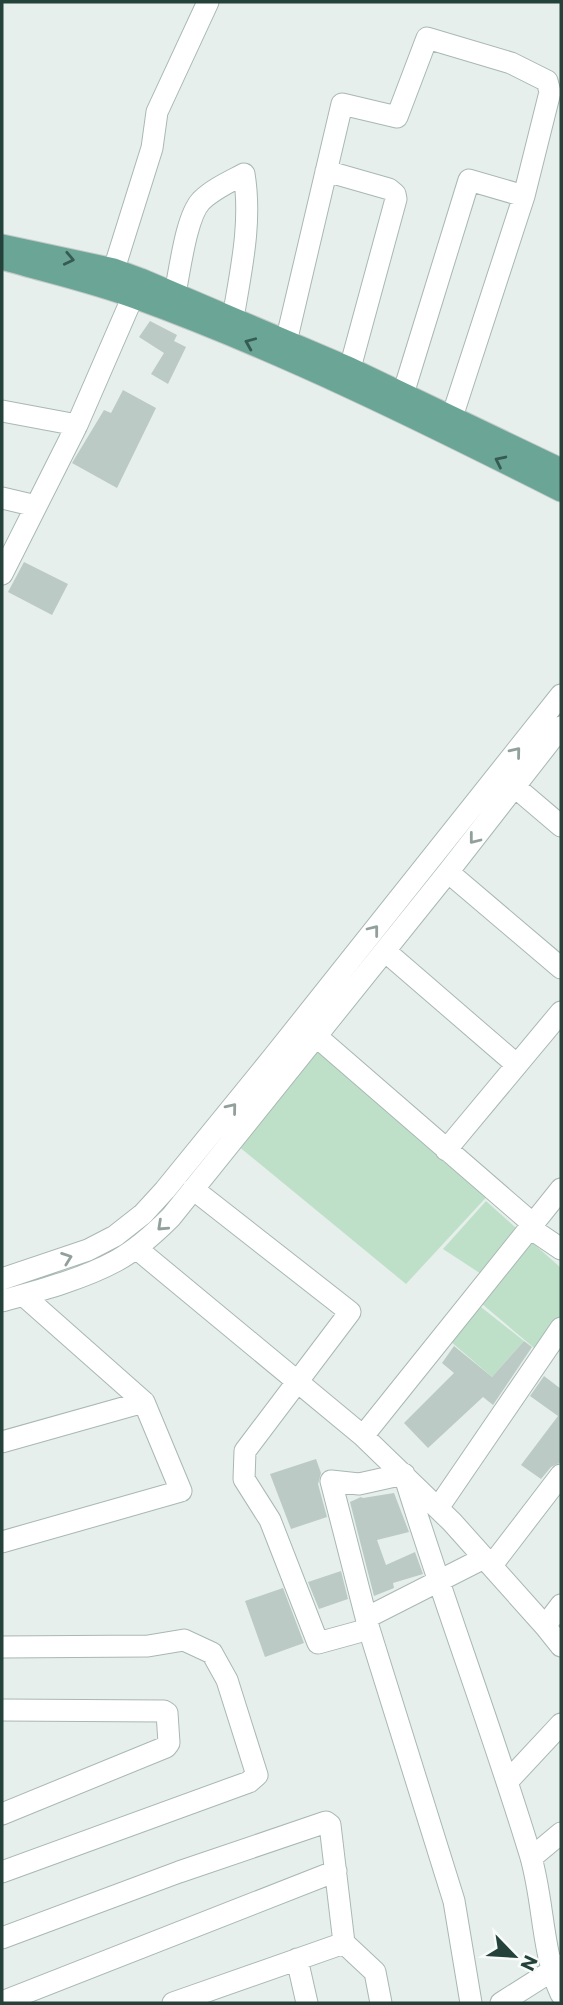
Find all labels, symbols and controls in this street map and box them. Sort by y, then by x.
one-way arrow [63,251,75,266]
one-way arrow [244,338,256,352]
one-way arrow [495,455,507,469]
one-way arrow [507,748,520,760]
one-way arrow [469,831,482,843]
one-way arrow [366,926,378,939]
one-way arrow [224,1103,236,1116]
one-way arrow [157,1217,170,1230]
one-way arrow [60,1252,72,1266]
north arrow [479,1921,549,1991]
text: N [516,1952,543,1975]

